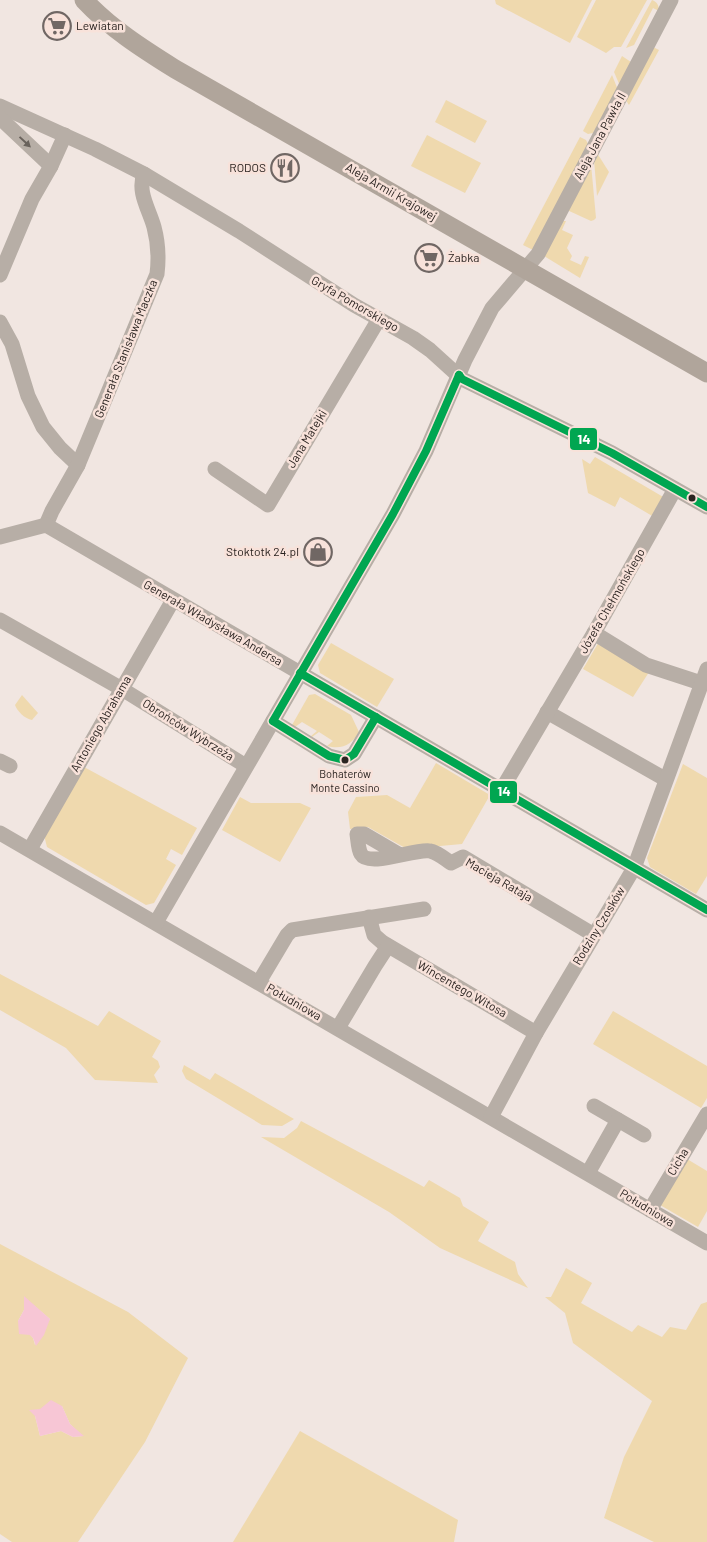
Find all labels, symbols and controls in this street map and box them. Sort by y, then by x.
supermarket icon: Lewiatan [42,11,72,41]
place label: Lewiatan [76,18,124,32]
street label: Aleja Jana Pawła II [570,90,628,181]
one-way arrow [19,136,31,148]
restaurant icon: RODOS [270,153,300,183]
street label: Aleja Armii Krajowej [343,159,440,223]
place label: RODOS [229,160,266,174]
supermarket icon: Żabka [414,243,444,273]
place label: Żabka [448,250,479,264]
street label: Gryfa Pomorskiego [309,272,402,334]
street label: Generała Stanisława Maczka [91,277,159,420]
street label: Jana Matejki [283,407,329,470]
line badge: 14 [569,427,598,451]
text: 14 [577,430,591,447]
unlabelled marker [687,493,697,503]
shop icon: Stoktotk 24.pl [303,537,333,567]
place label: Stoktotk 24.pl [226,544,299,558]
street label: Józefa Chełmońskiego [575,546,647,655]
street label: Generała Władysława Andersa [142,577,285,668]
street label: Antoniego Abrahama [67,673,133,774]
street label: Obrońców Wybrzeża [140,695,237,763]
marker: Bohaterów Monte Cassino [340,755,350,765]
place label: Bohaterów Monte Cassino [311,767,379,794]
line badge: 14 [489,780,518,804]
text: 14 [497,782,511,799]
street label: Macieja Rataja [464,854,535,904]
street label: Rodziny Czosków [569,884,627,967]
street label: Wincentego Witosa [415,957,510,1020]
street label: Południowa [265,980,324,1022]
street label: Cicha [664,1145,691,1178]
street label: Południowa [618,1185,677,1229]

